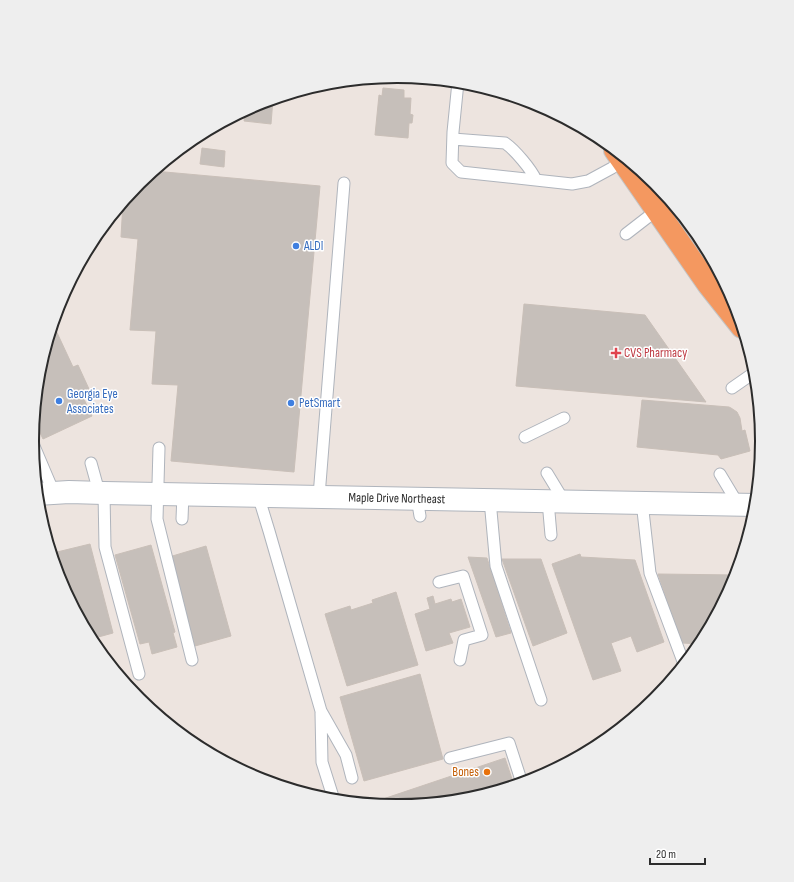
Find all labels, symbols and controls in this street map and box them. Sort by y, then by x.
place label: ALDI [303,238,323,254]
marker: ALDI [291,241,301,251]
place label: CVS Pharmacy [624,345,687,361]
marker: CVS Pharmacy [611,348,621,358]
place label: Georgia Eye Associates [66,386,118,417]
place label: PetSmart [299,395,340,411]
marker: Georgia Eye Associates [54,396,64,406]
marker: PetSmart [286,398,296,408]
street label: Maple Drive Northeast [348,489,446,507]
place label: Bones [452,764,479,780]
marker: Bones [482,767,492,777]
scale bar [650,840,705,866]
text: 20 m [656,847,676,862]

